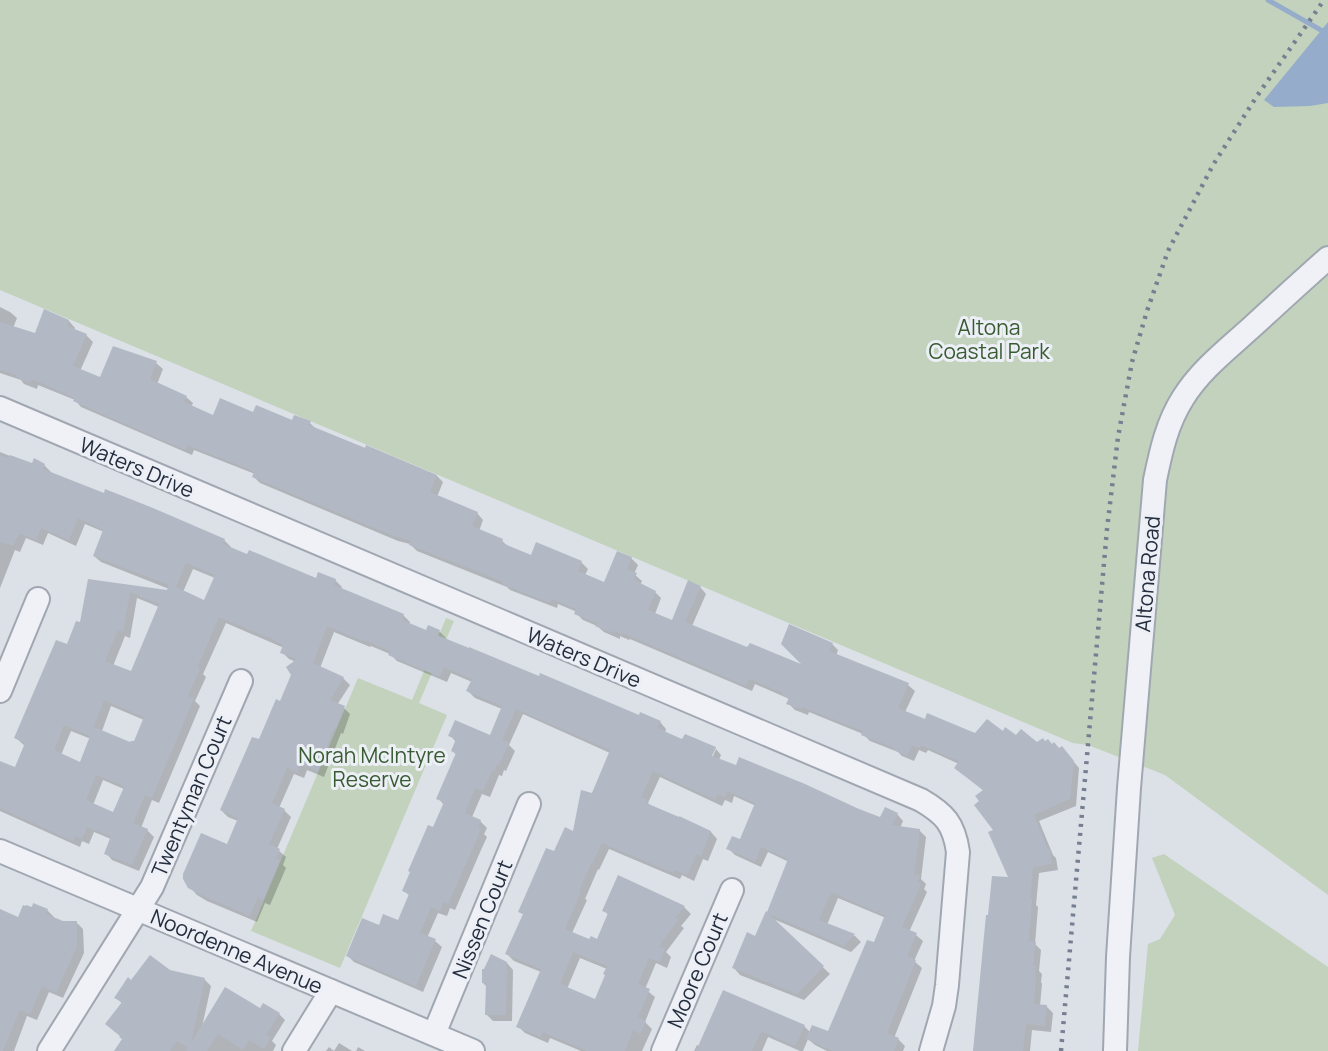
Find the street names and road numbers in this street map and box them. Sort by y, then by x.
street label: Waters Drive [75,430,199,504]
street label: Altona Road [1128,515,1166,633]
street label: Waters Drive [522,620,646,694]
street label: Twentyman Court [144,711,238,881]
street label: Nissen Court [445,855,519,983]
street label: Noordenne Avenue [147,902,327,1000]
street label: Moore Court [660,908,734,1032]

